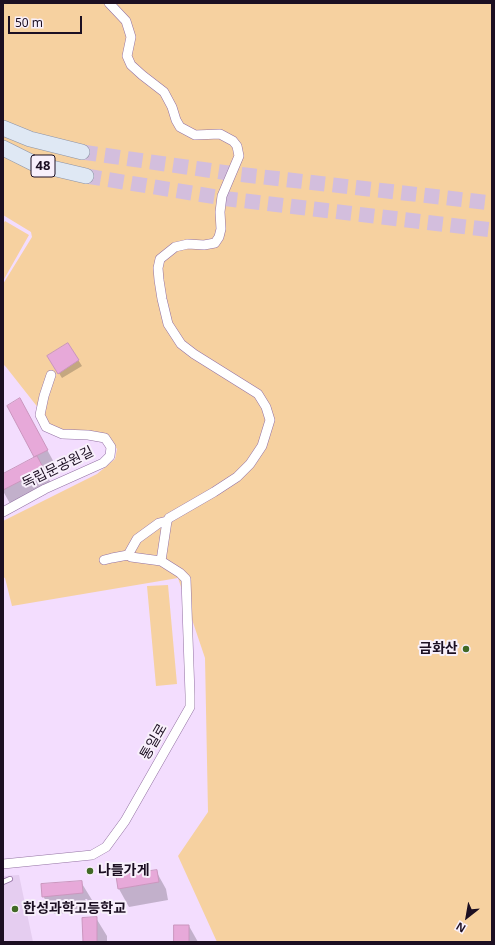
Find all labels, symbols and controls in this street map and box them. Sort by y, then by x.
scale bar [10,8,84,34]
text: 50 m [15,14,43,31]
road number: 48 [31,155,55,177]
street label: 독립문공원길 [20,444,96,492]
place label: 금화산 [419,641,458,657]
marker: 금화산 [461,644,471,654]
street label: 통일로 [137,721,171,763]
place label: 나들가게 [98,863,150,879]
marker: 나들가게 [85,866,95,876]
north arrow [447,897,487,937]
place label: 한성과학고등학교 [23,901,126,917]
marker: 한성과학고등학교 [10,904,20,914]
text: N [453,919,468,936]

